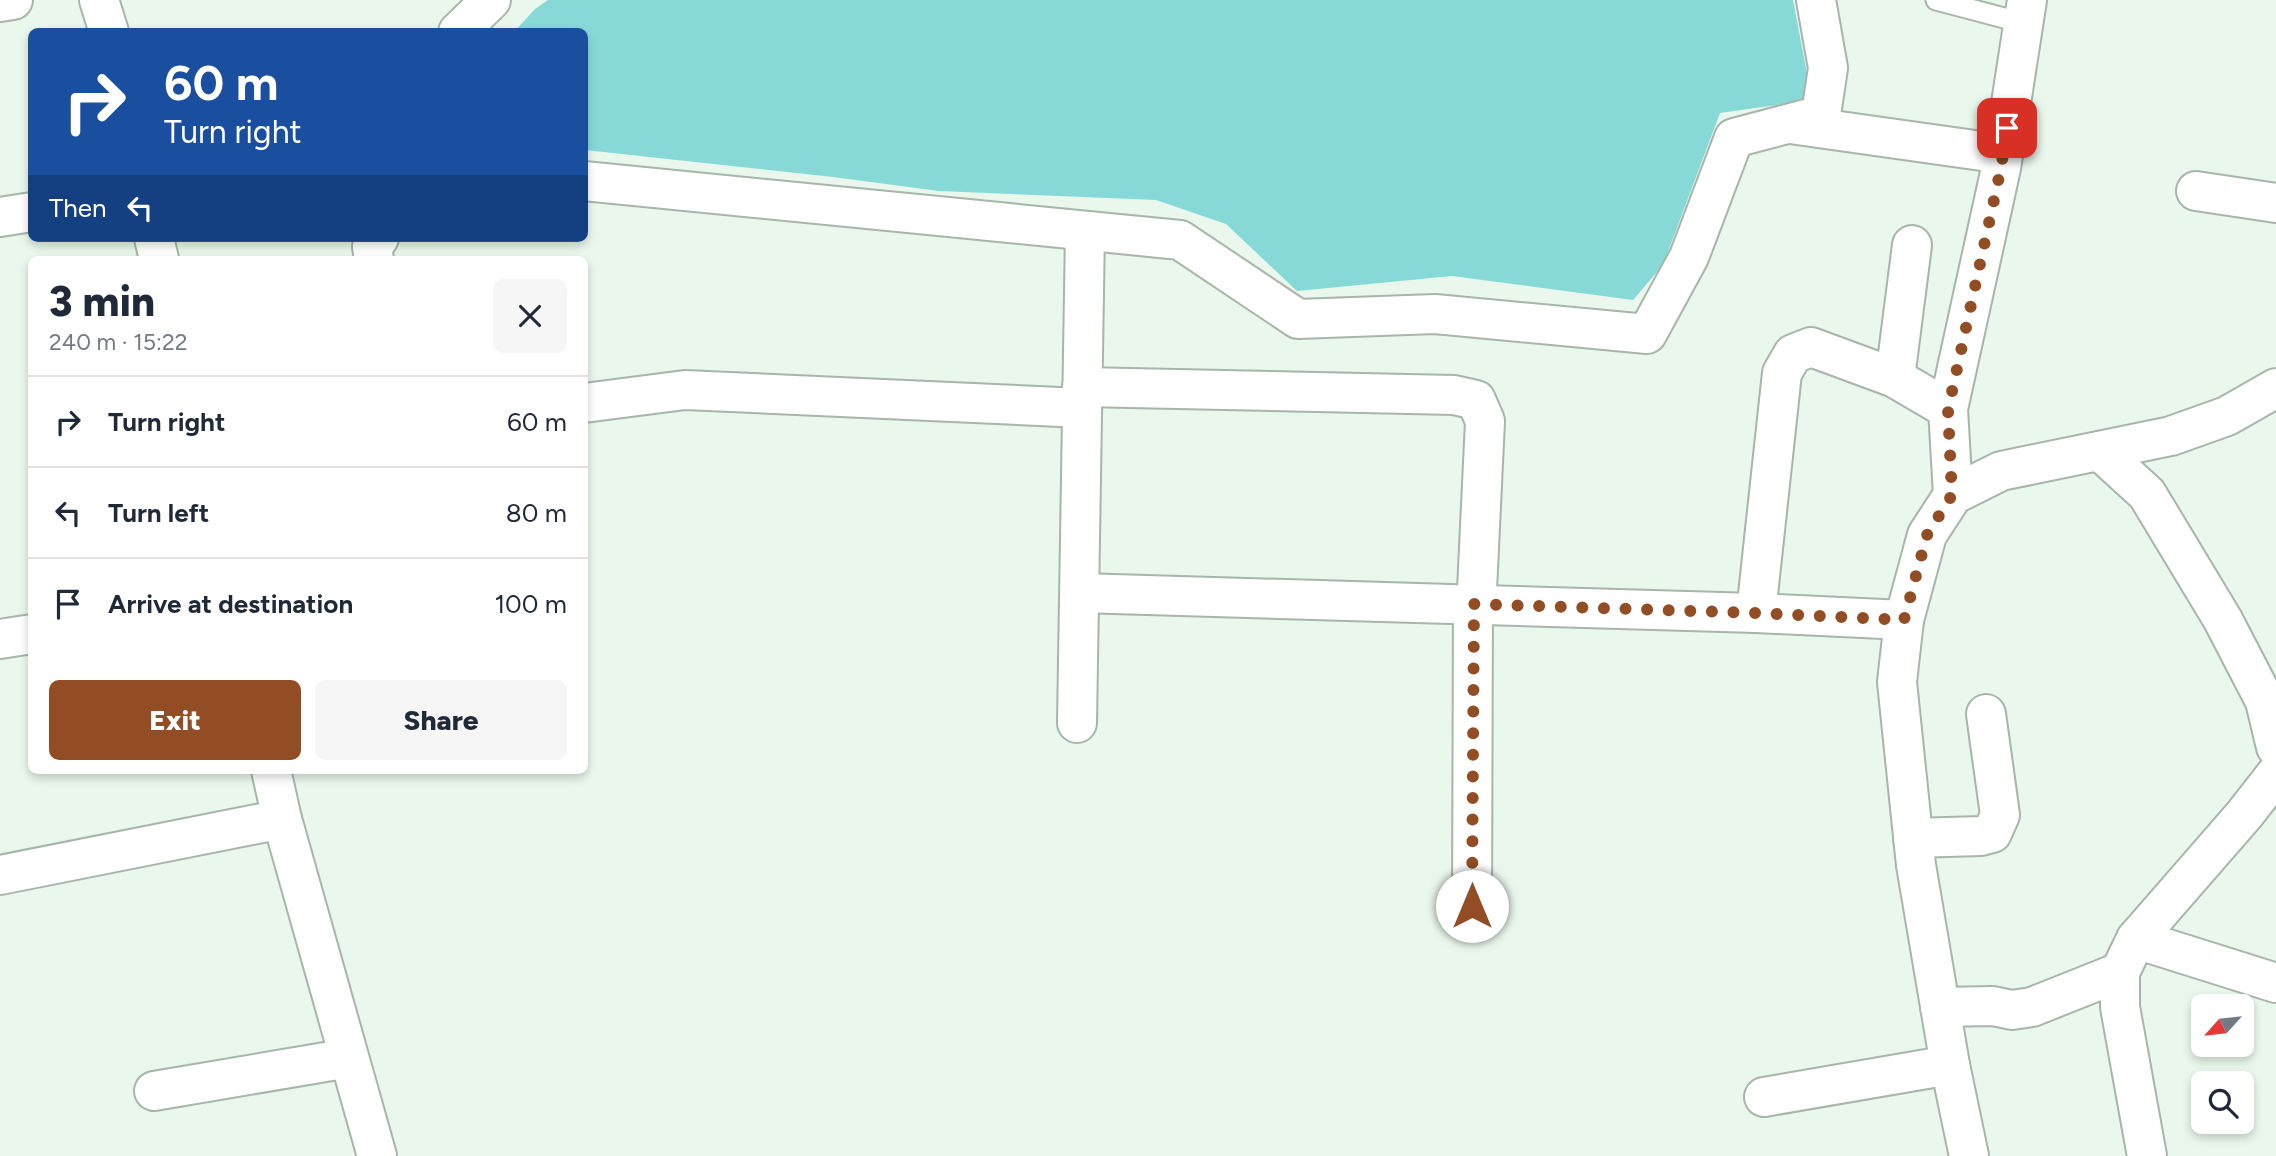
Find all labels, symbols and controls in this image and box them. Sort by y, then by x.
text: 60 m [164,53,279,112]
icon: right [49,56,140,147]
pin [1977,98,2037,158]
icon: arrive [1988,109,2026,147]
text: Turn right [164,113,302,151]
icon: left [121,189,159,227]
text: Then [49,192,107,224]
text: 3 min [49,276,155,327]
button: close [493,279,567,353]
text: 240 m · 15:22 [49,328,188,356]
icon: right [49,403,87,441]
text: Turn right [108,406,225,438]
text: 60 m [507,406,567,438]
icon: left [49,494,87,532]
text: Turn left [108,497,209,529]
text: 80 m [506,497,567,529]
icon: arrive [49,585,87,623]
text: Arrive at destination [108,588,353,620]
text: 100 m [494,588,567,620]
button: Exit [49,680,301,760]
button: Share [315,680,567,760]
position arrow [1435,869,1509,943]
north arrow [2191,994,2254,1057]
map controls [2191,994,2254,1134]
button: search [2191,1071,2254,1134]

